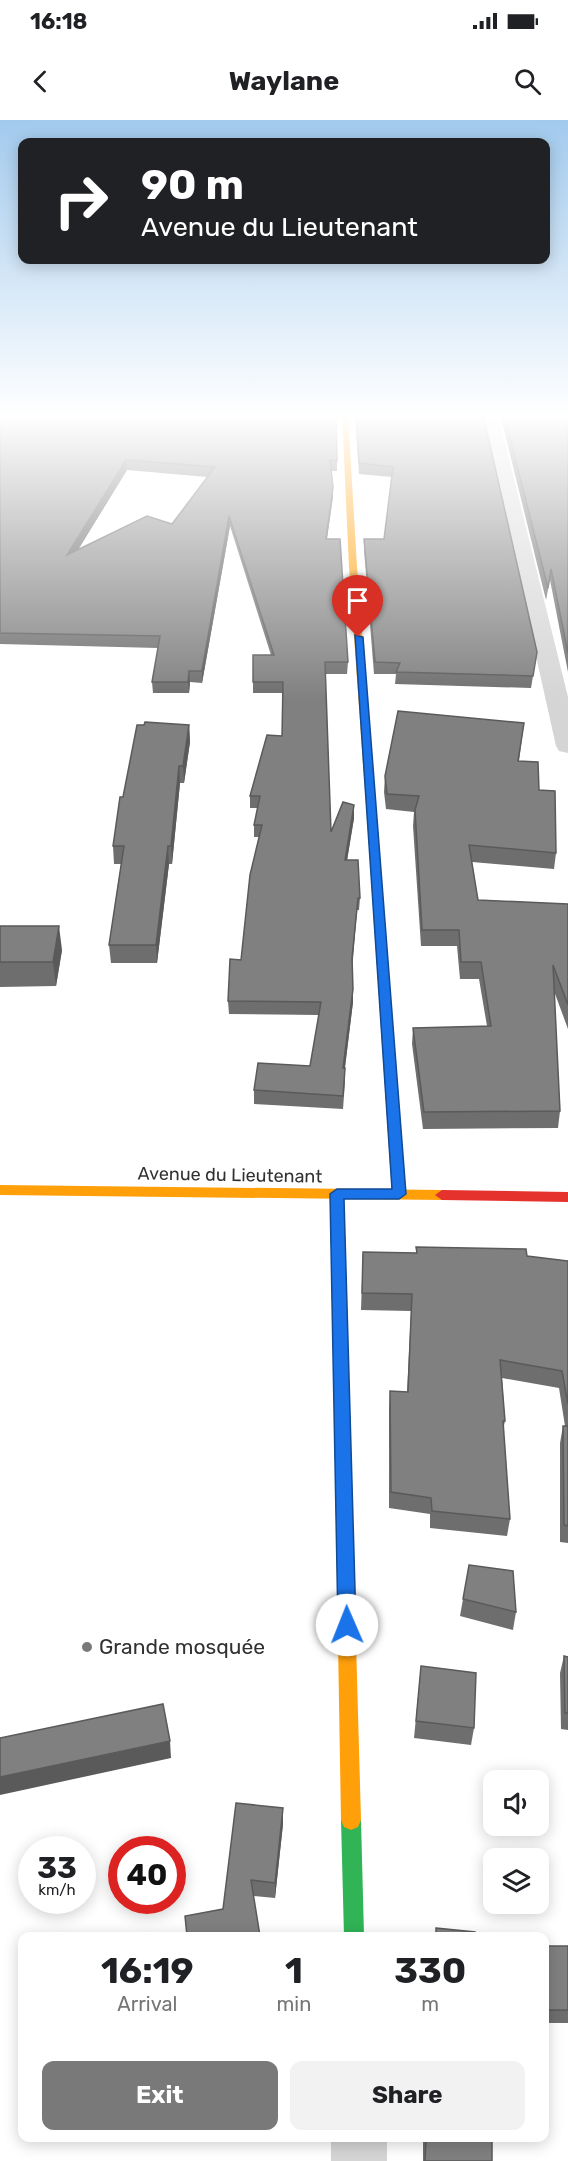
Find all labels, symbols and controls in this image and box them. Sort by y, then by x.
text: 16:18 [30,8,88,35]
icon: back [24,65,57,98]
text: Waylane [229,65,339,97]
icon: search [511,65,544,98]
text: 90 m [141,160,244,210]
icon: right [42,162,120,240]
text: Avenue du Lieutenant [141,211,418,243]
pin [332,575,383,637]
icon: arrive [341,584,374,617]
street label: Avenue du Lieutenant [138,1162,322,1188]
position arrow [315,1593,379,1657]
place label: Grande mosquée [99,1634,265,1659]
marker: Grande mosquée [80,1640,94,1654]
map controls [483,1770,549,1914]
button: sound [483,1770,549,1836]
speed limit sign: 40 [108,1836,186,1914]
button: layers [483,1848,549,1914]
text: 33 [37,1850,77,1886]
text: km/h [38,1881,76,1899]
text: 16:19 [101,1949,194,1992]
text: 1 [285,1949,303,1992]
text: 330 [394,1949,466,1992]
text: Arrival [117,1992,177,2016]
text: min [277,1992,311,2016]
text: m [421,1992,439,2016]
button: Exit [42,2061,278,2130]
button: Share [290,2061,525,2130]

